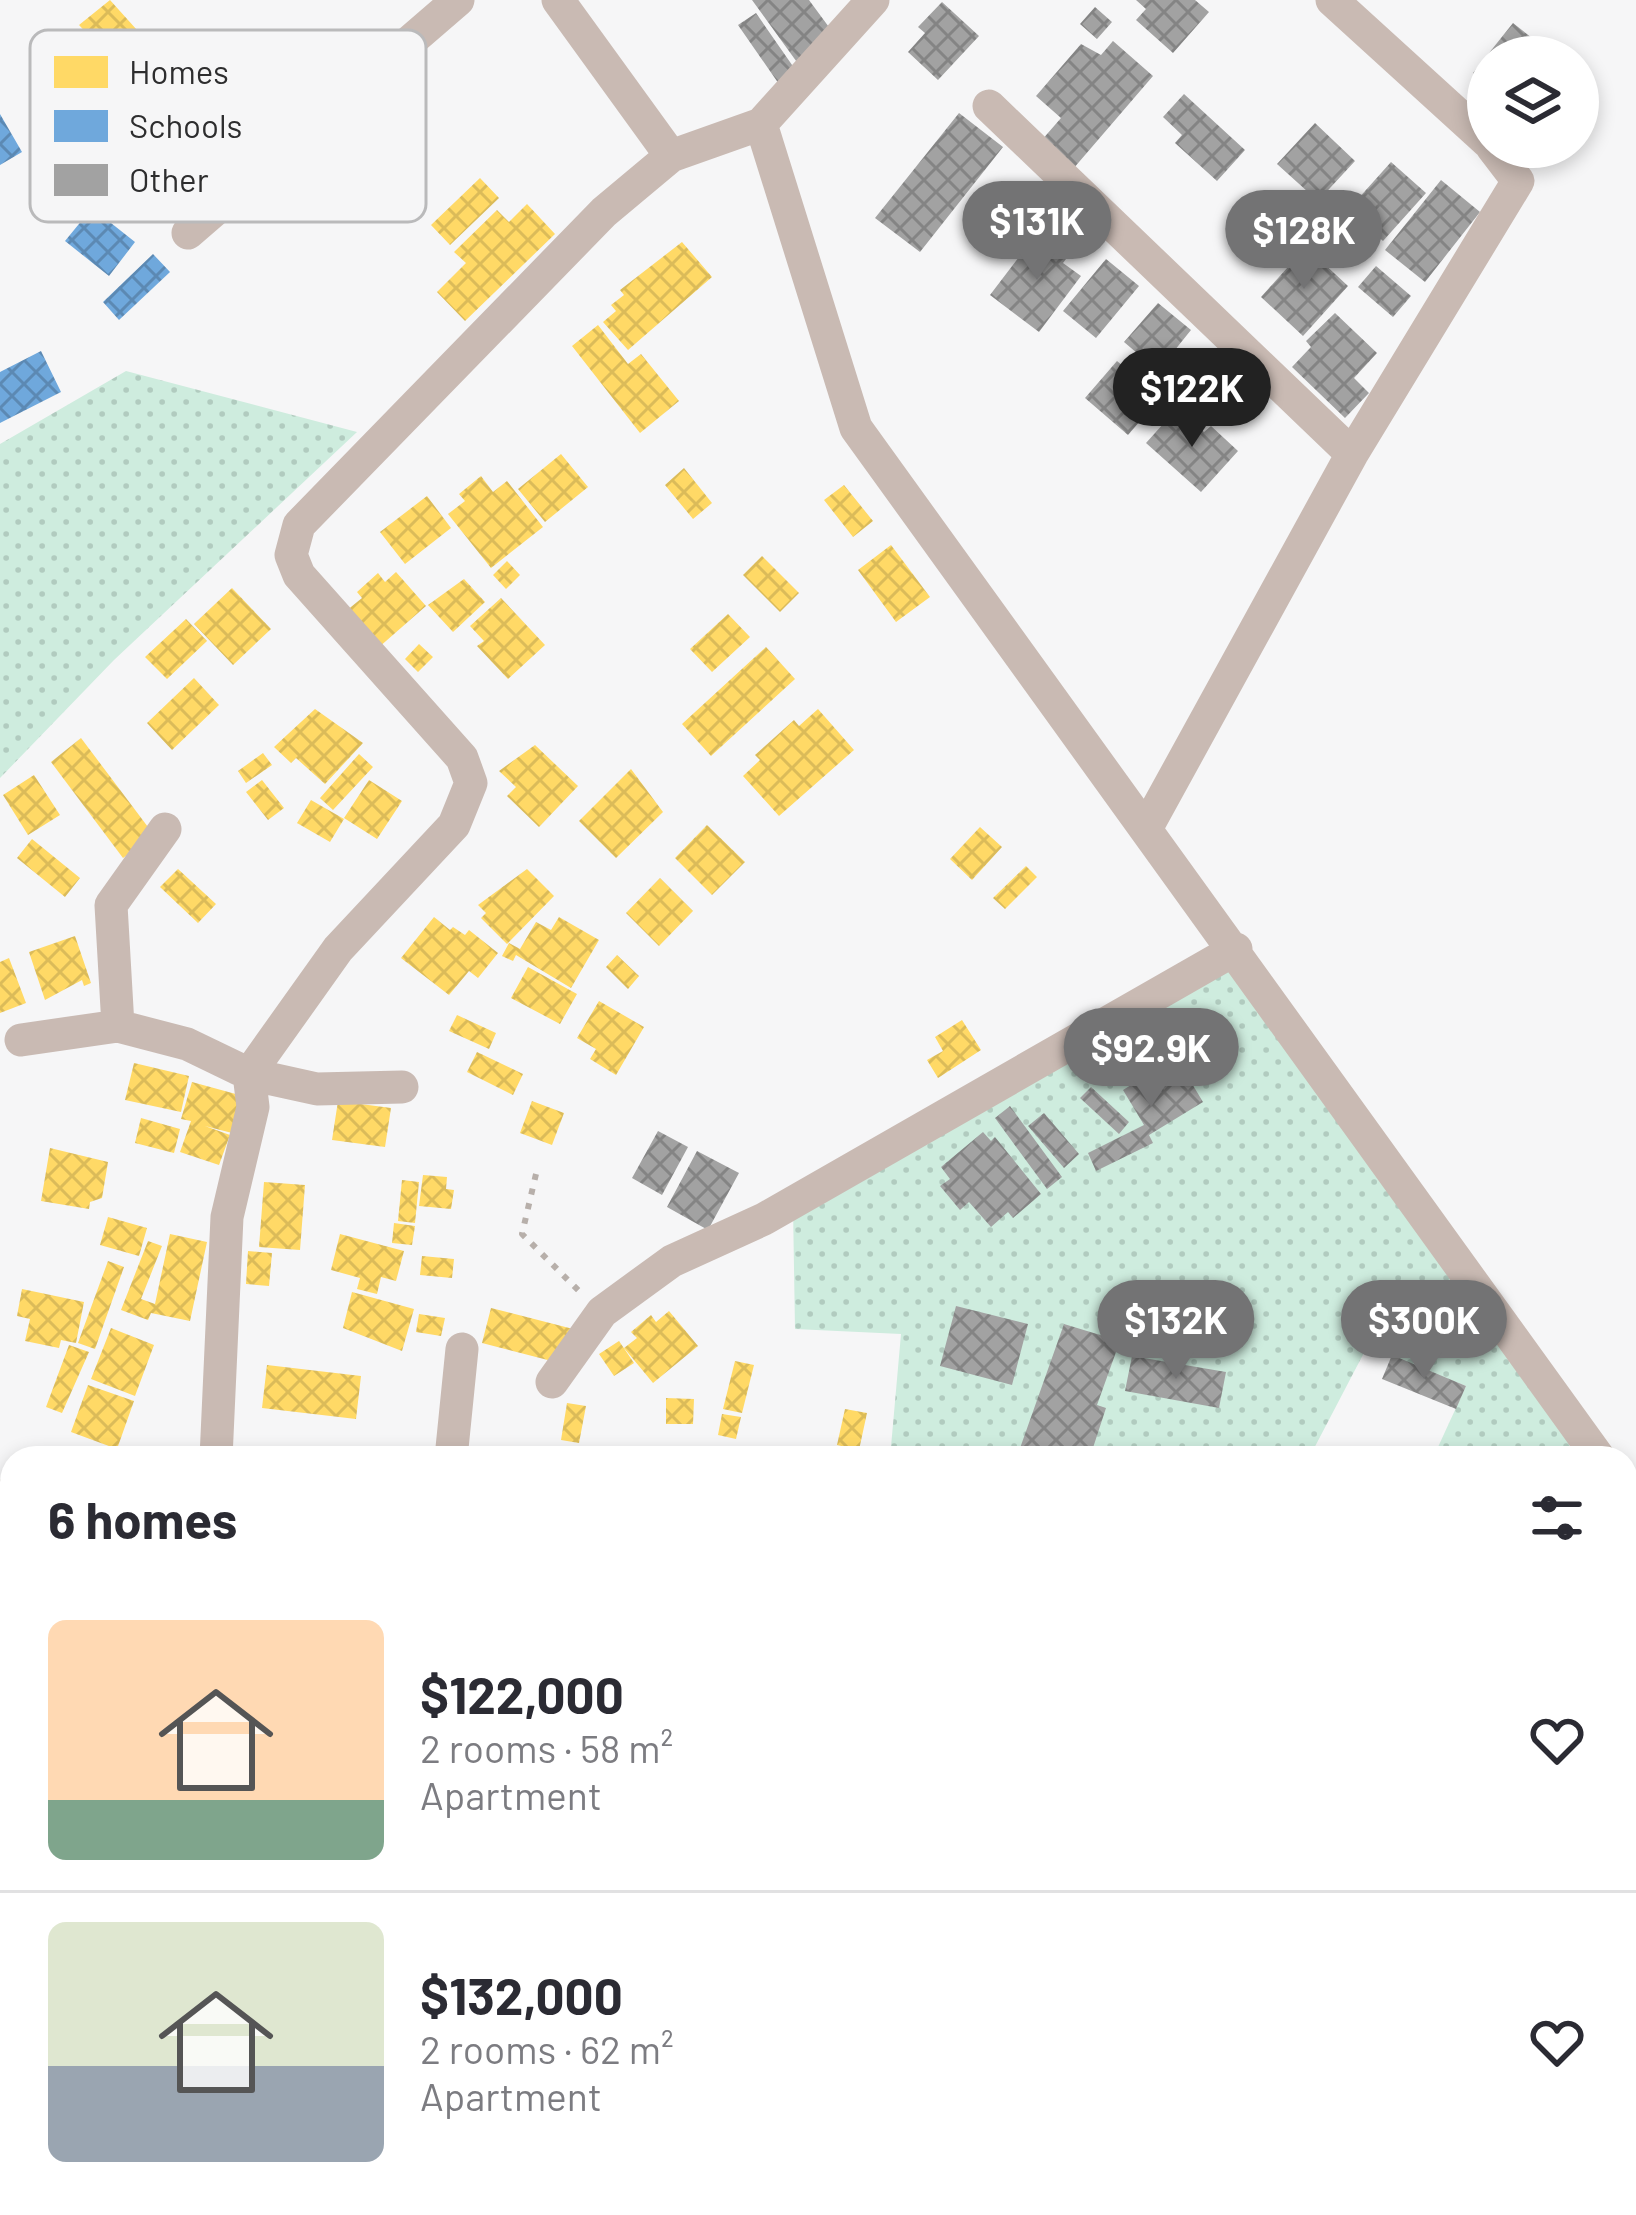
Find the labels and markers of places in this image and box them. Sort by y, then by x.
pin: $131K [953,181,1121,283]
pin: $128K [1220,190,1388,292]
pin: $122K [1108,348,1276,450]
pin: $92.9K [1053,1008,1249,1110]
pin: $132K [1092,1280,1260,1382]
pin: $300K [1340,1280,1508,1382]

